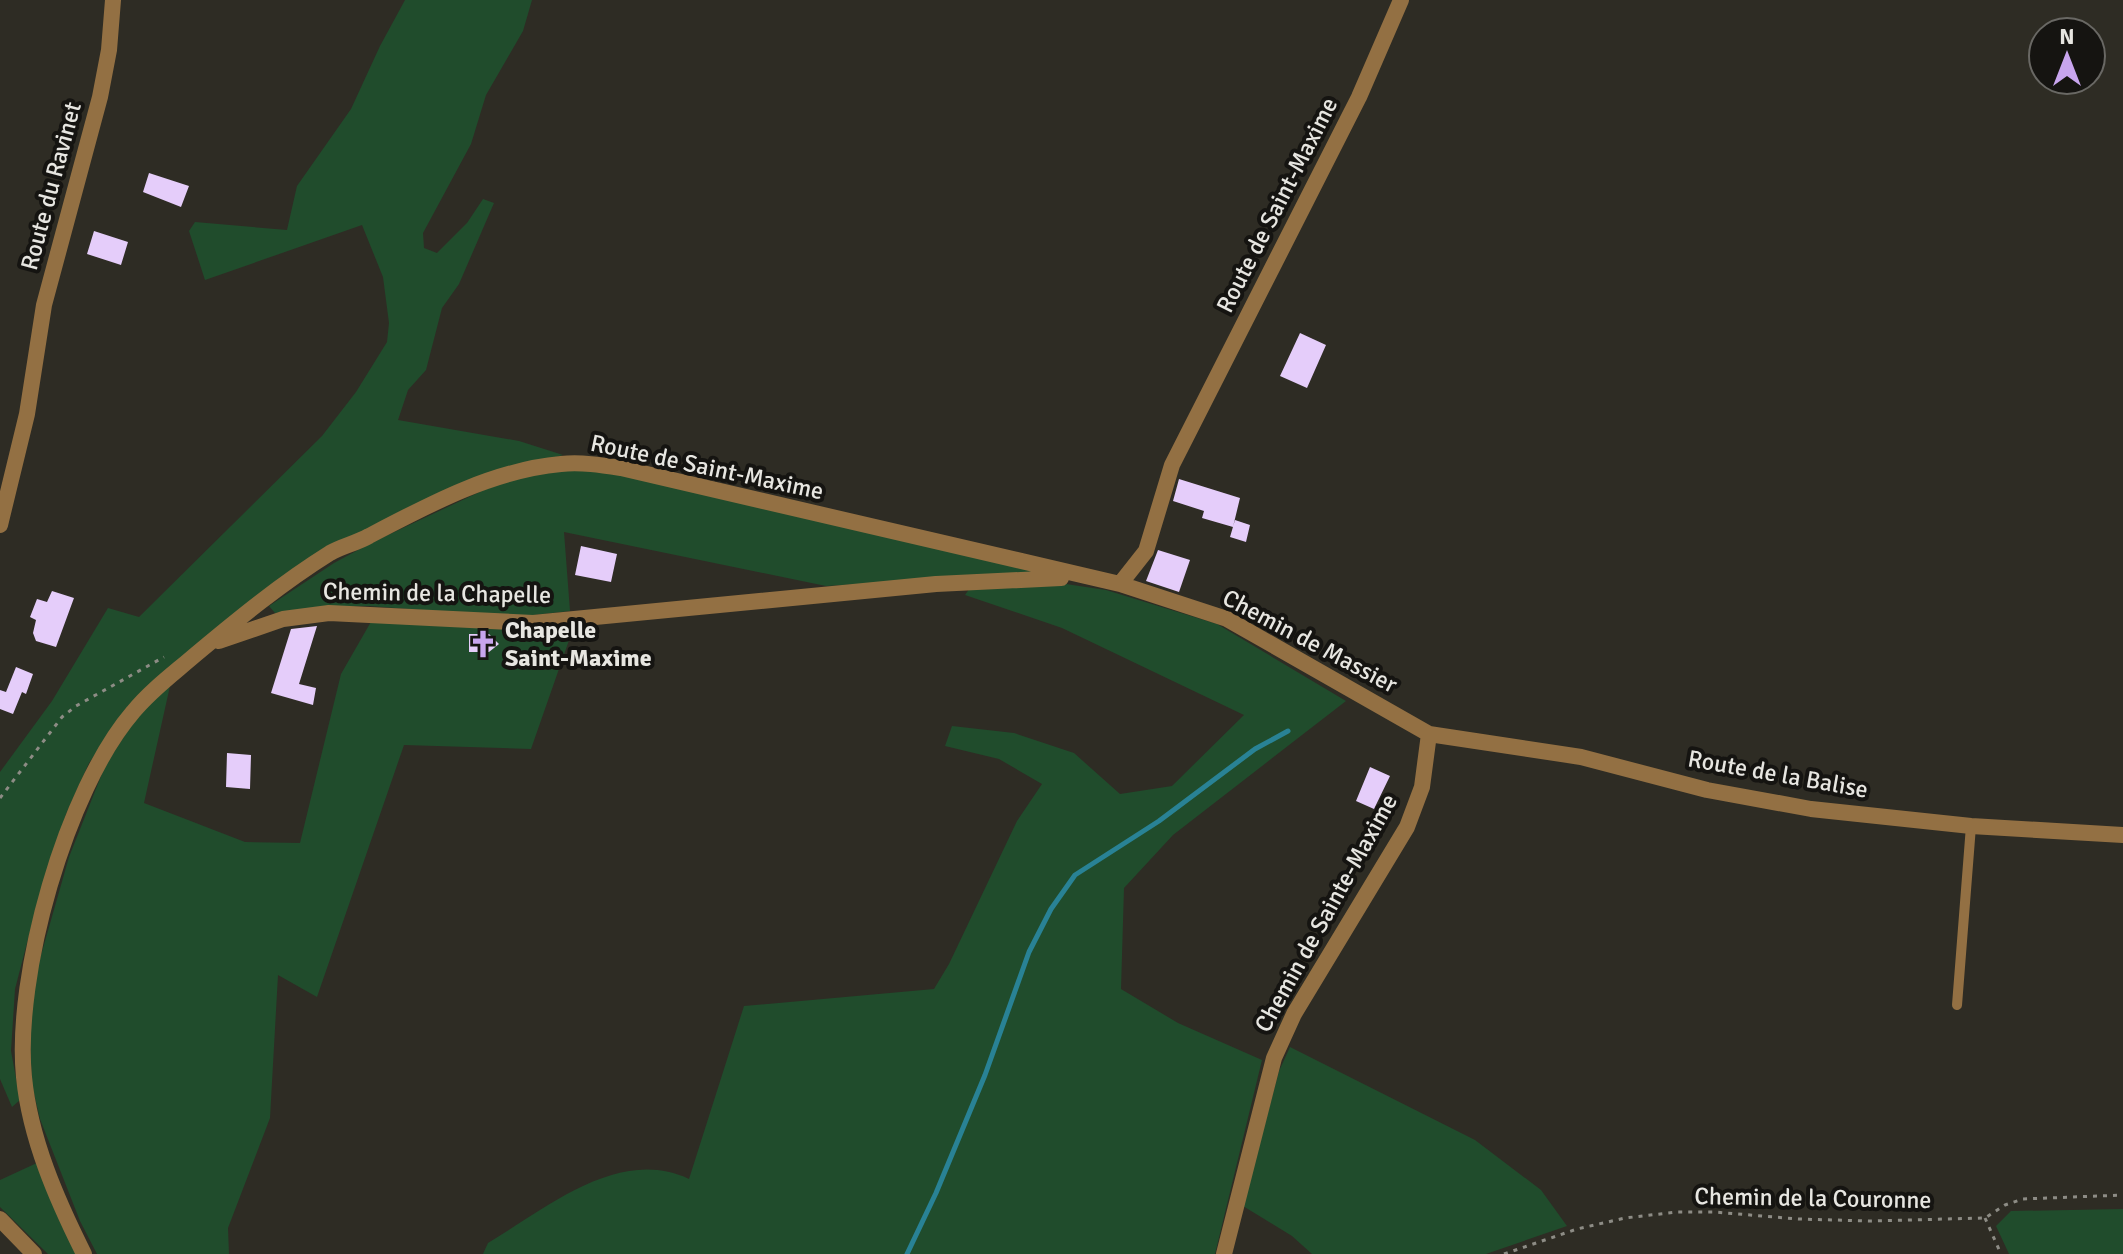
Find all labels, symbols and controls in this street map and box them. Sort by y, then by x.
north arrow [2027,16,2107,96]
text: N [2059,23,2075,50]
street label: Route de Saint-Maxime [1210,92,1344,318]
street label: Route du Ravinet [14,99,88,273]
street label: Route de Saint-Maxime [588,428,826,506]
street label: Chemin de la Chapelle [323,576,551,610]
street label: Chemin de Massier [1218,582,1403,700]
place label: Chapelle Saint-Maxime [505,615,652,673]
church icon: Chapelle Saint-Maxime [468,629,498,659]
street label: Route de la Balise [1686,743,1870,805]
street label: Chemin de Sainte-Maxime [1248,789,1404,1037]
street label: Chemin de la Couronne [1694,1181,1932,1215]

